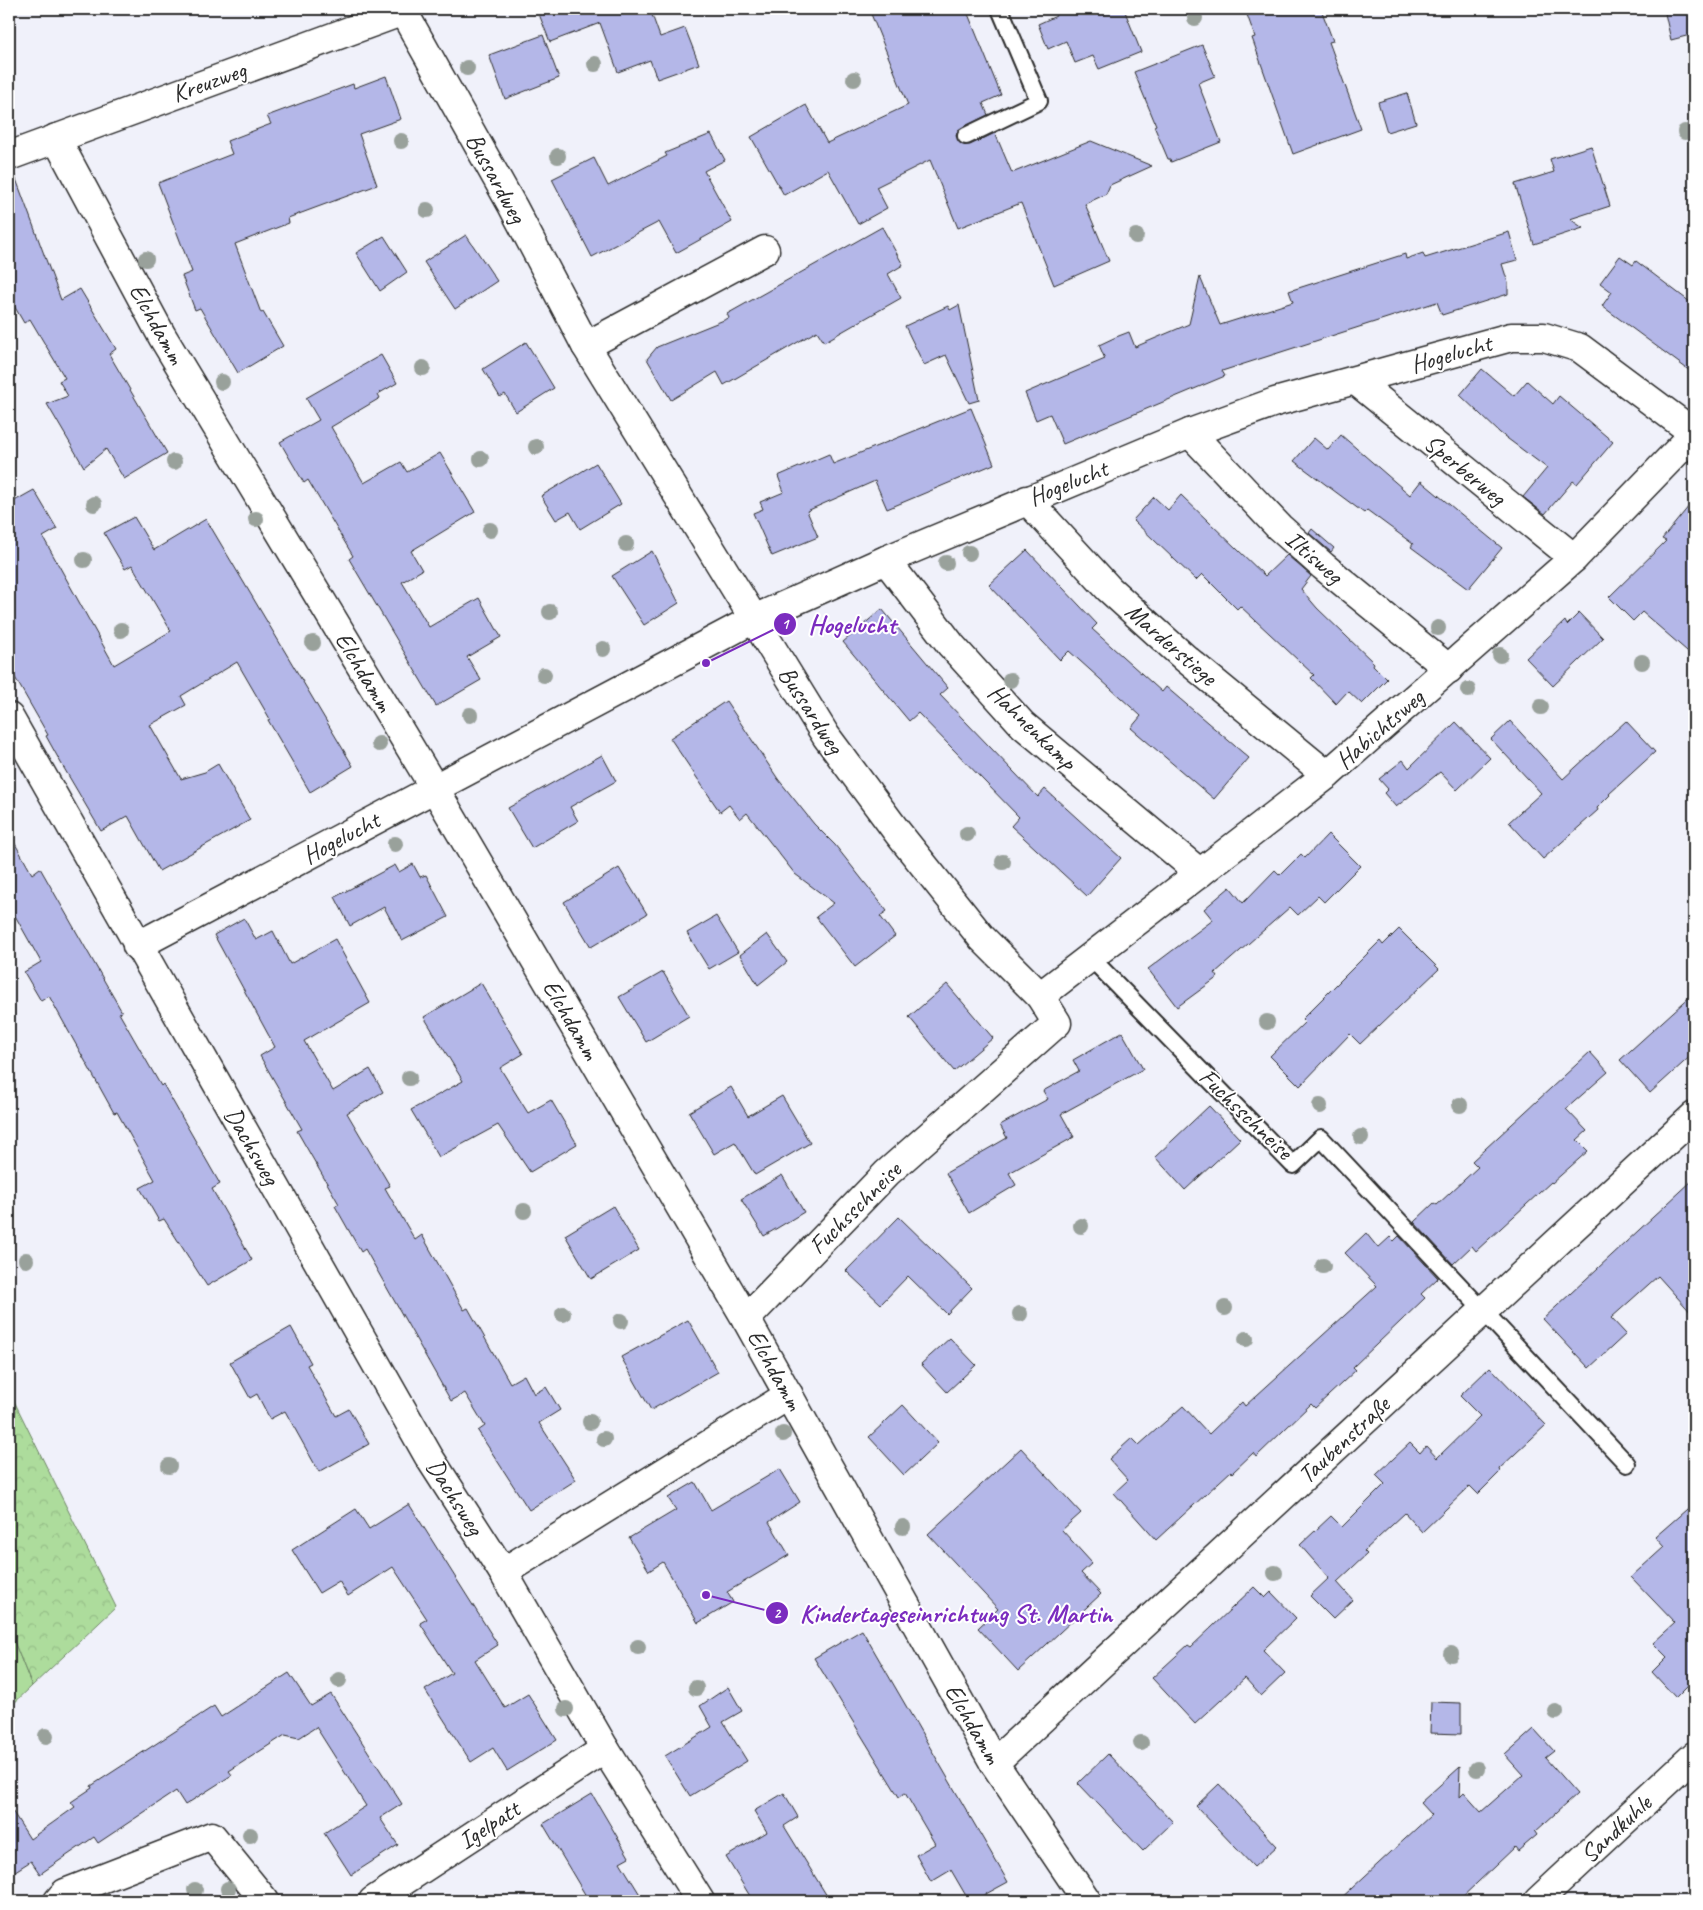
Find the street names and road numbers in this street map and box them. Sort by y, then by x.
street label: Kreuzweg [168,53,252,110]
street label: Bussardweg [458,127,535,231]
street label: Elchdamm [122,278,193,371]
street label: Hogelucht [1407,326,1498,381]
street label: Sperberweg [1417,427,1514,514]
street label: Hogelucht [1024,452,1115,513]
street label: Iltisweg [1279,523,1351,592]
street label: Marderstiege [1118,595,1225,694]
street label: Elchdamm [328,626,401,719]
street label: Bussardweg [771,660,852,762]
street label: Hahnenkamp [981,677,1084,778]
street label: Habichtsweg [1329,681,1432,776]
street label: Hogelucht [297,803,387,872]
street label: Elchdamm [535,974,607,1067]
street label: Fuchsschneise [1192,1061,1301,1168]
street label: Dachsweg [217,1102,288,1192]
street label: Fuchsschneise [802,1153,910,1261]
street label: Elchdamm [740,1324,811,1417]
street label: Taubenstraße [1291,1388,1398,1491]
street label: Dachsweg [419,1453,492,1543]
street label: Elchdamm [937,1678,1009,1771]
street label: Sandkuhle [1574,1787,1660,1870]
street label: Igelpatt [452,1792,528,1857]

